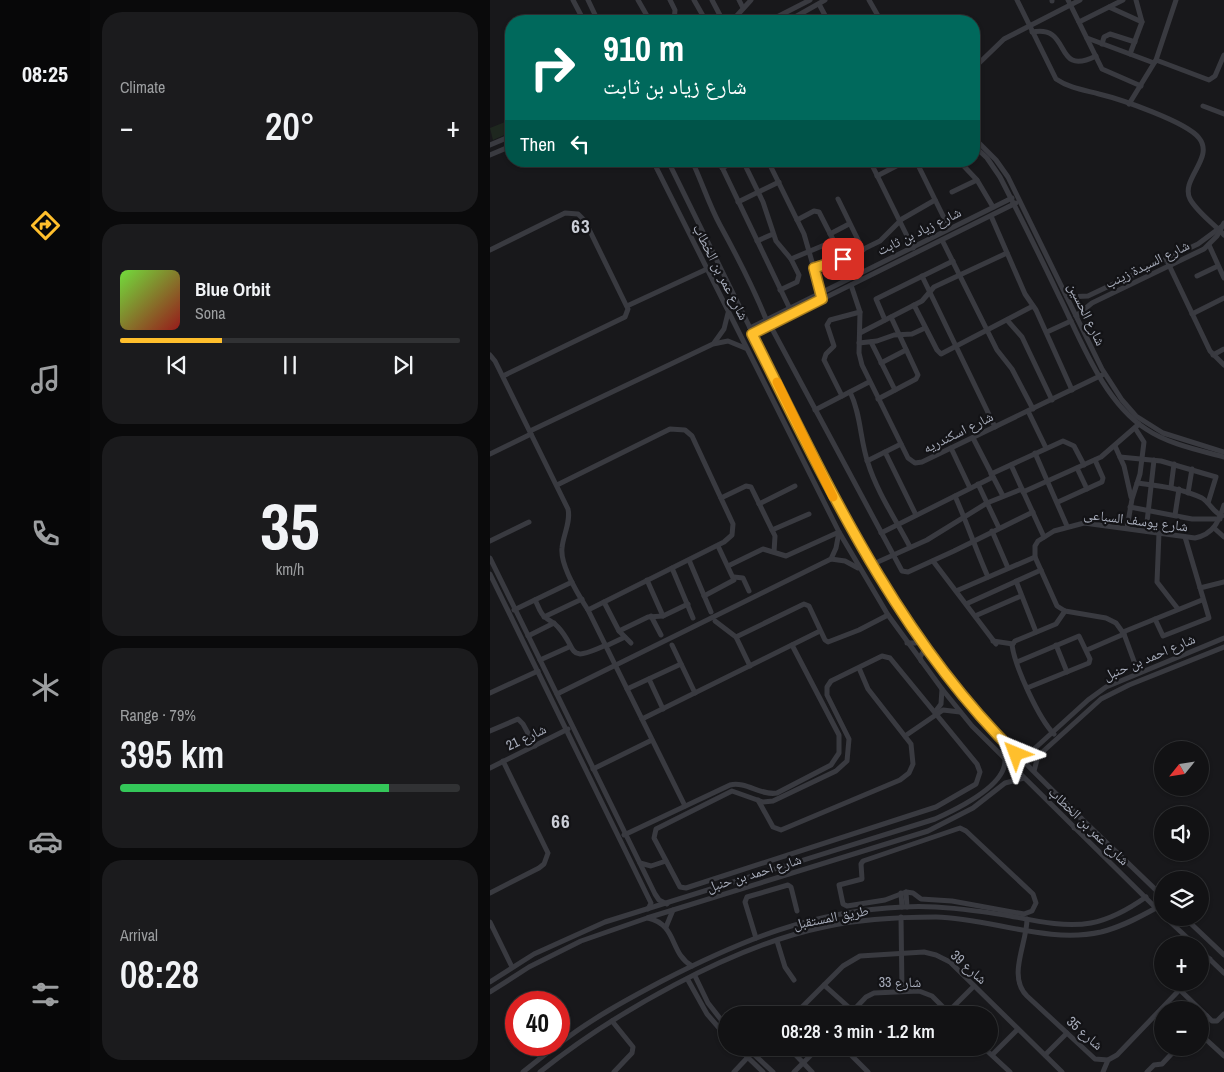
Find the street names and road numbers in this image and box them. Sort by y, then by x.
street label: شارع زياد بن ثابت [874,203,964,260]
street label: شارع عمر بن الخطاب [688,221,753,324]
street label: شارع السيدة زينب [1102,236,1193,293]
street label: شارع الحسين [1063,280,1110,349]
street label: شارع اسكندريه [920,407,997,458]
street label: شارع يوسف السباعى [1083,505,1189,536]
street label: شارع احمد بن حنبل [1100,630,1198,685]
street label: شارع 21 [503,720,550,755]
street label: شارع عمر بن الخطاب [1044,783,1133,870]
street label: شارع احمد بن حنبل [704,850,804,897]
street label: طريق المستقبل [792,901,870,934]
street label: شارع 39 [946,946,991,989]
street label: شارع 33 [879,973,921,992]
street label: شارع 35 [1062,1012,1107,1055]

